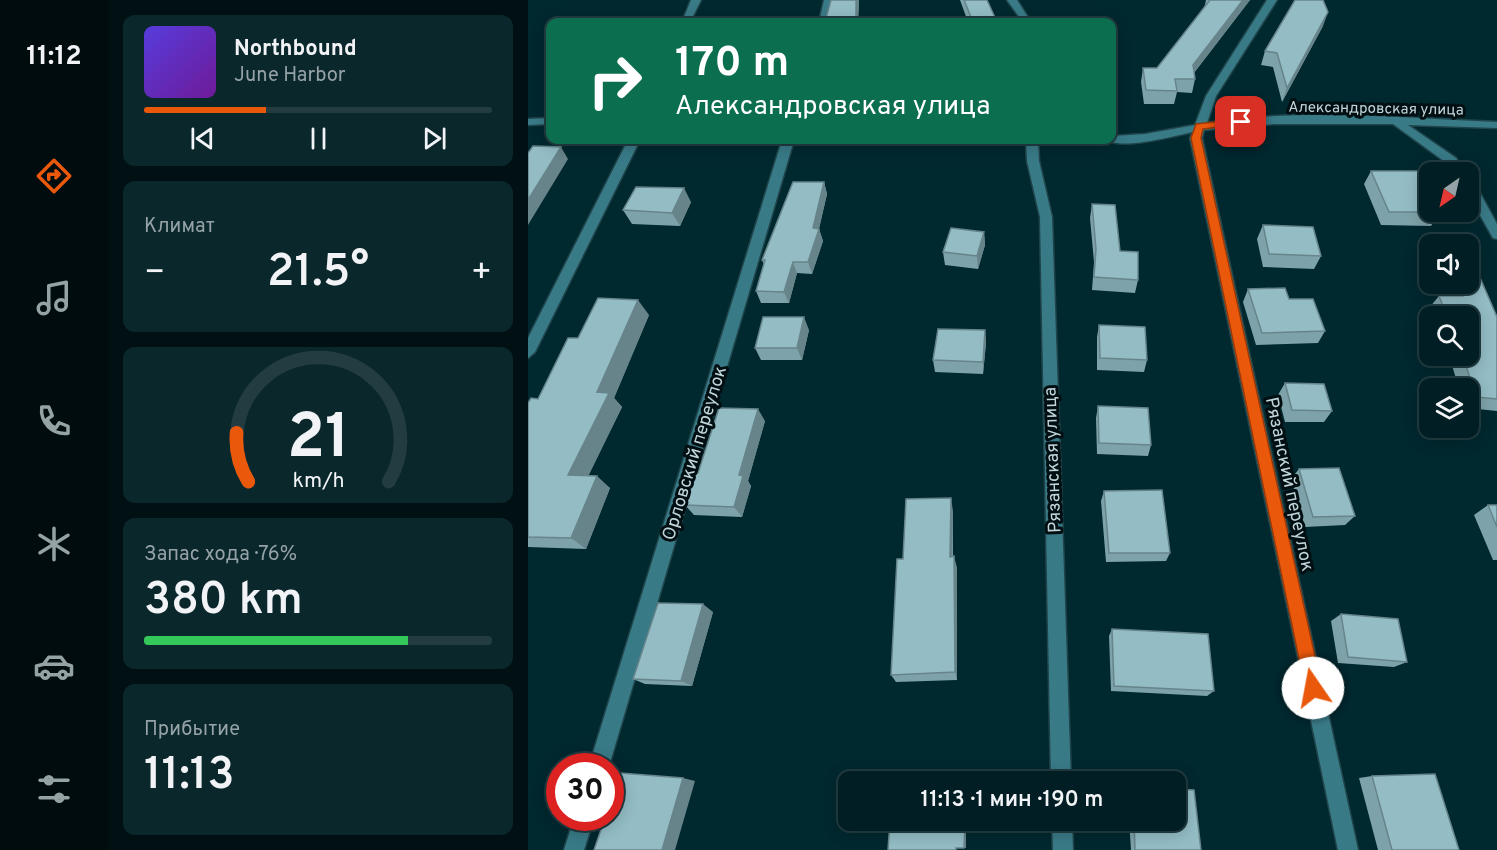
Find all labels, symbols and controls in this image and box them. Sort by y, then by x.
text: Northbound [234,36,357,63]
text: 170 m [675,38,789,91]
text: 11:12 [26,40,82,74]
icon: right [576,42,654,120]
text: June Harbor [234,63,346,89]
text: Александровская улица [675,90,991,124]
pin [1215,96,1266,147]
street label: Александровская улица [1288,98,1464,121]
icon: arrive [1224,105,1257,138]
icon: previous [186,122,219,155]
icon: pause [302,122,335,155]
icon: next [418,122,451,155]
icon: directions [33,155,75,197]
north arrow [1419,162,1479,222]
map controls [1419,162,1479,438]
text: Климат [144,214,215,240]
button: sound [1419,234,1479,294]
text: 21.5° [267,245,369,302]
text: − [144,253,165,295]
text: + [471,253,492,295]
icon: music [33,277,75,319]
button: search [1419,306,1479,366]
street label: Орловский переулок [658,364,733,543]
button: layers [1419,378,1479,438]
street label: Рязанская улица [1039,386,1068,533]
street label: Рязанский переулок [1259,395,1318,573]
icon: phone [33,400,75,442]
text: 21 [286,401,350,480]
text: km/h [292,468,344,495]
icon: climate [33,523,75,565]
text: Запас хода · 76% [144,542,297,568]
text: 380 km [144,573,303,630]
icon: car [33,645,75,687]
position arrow [1281,656,1345,720]
text: Прибытие [144,717,240,743]
text: 11:13 [144,748,234,805]
speed limit sign: 30 [546,753,624,831]
icon: filters [33,768,75,810]
text: 11:13 · 1 мин · 190 m [921,787,1103,814]

